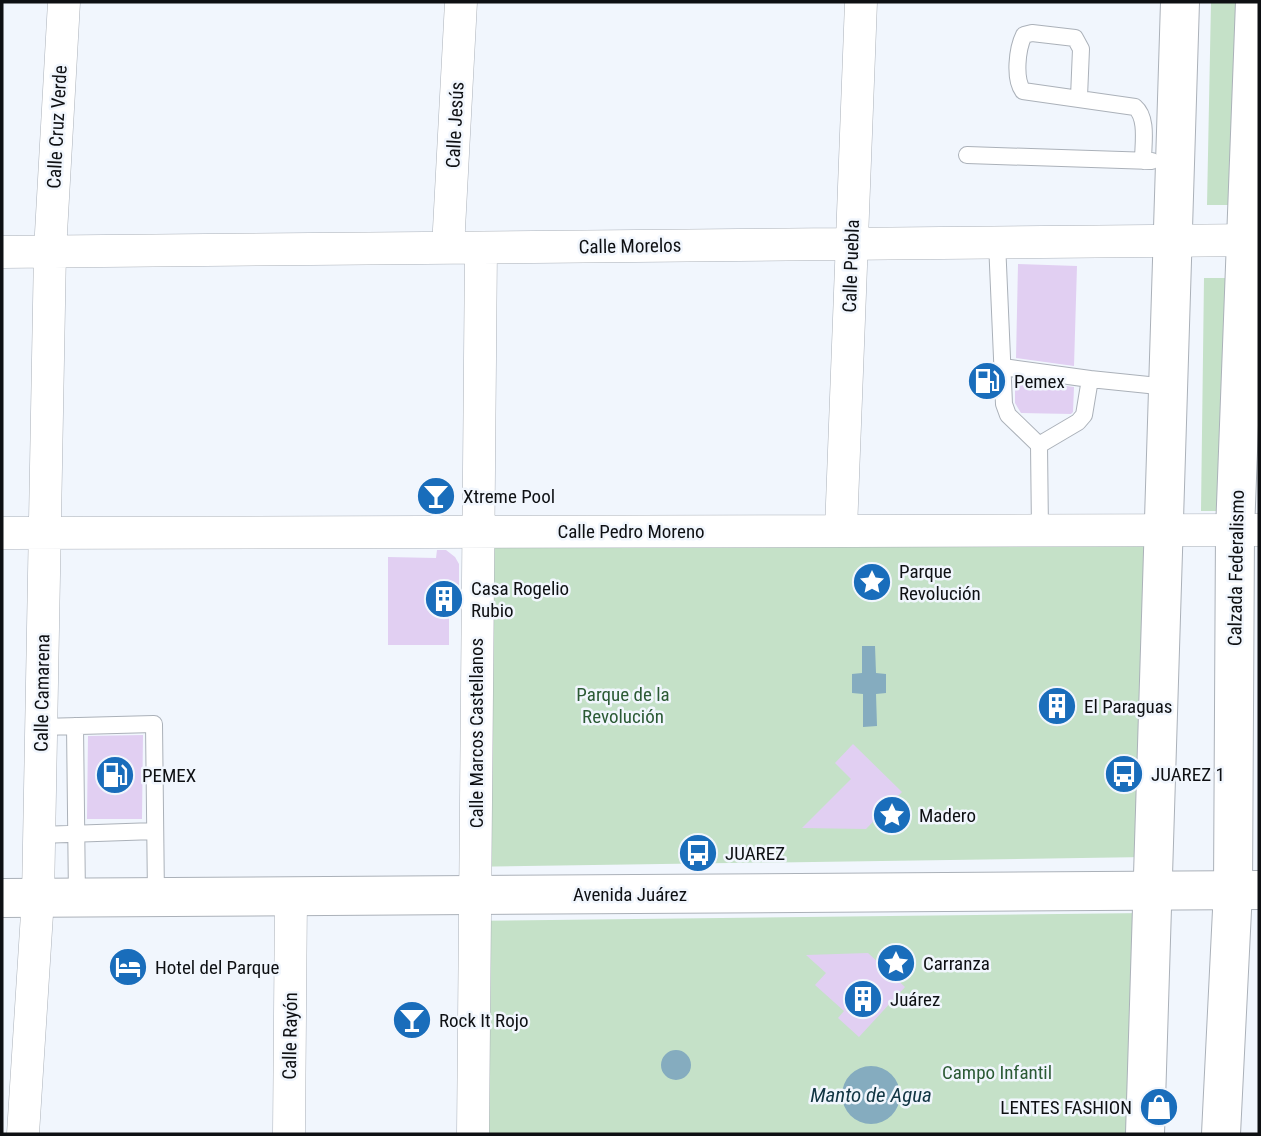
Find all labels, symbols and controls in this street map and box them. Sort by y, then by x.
street label: Calle Cruz Verde [42,65,72,189]
street label: Calle Jesús [441,81,469,169]
street label: Calle Puebla [838,219,864,313]
street label: Calle Morelos [578,234,682,258]
fuel station icon: Pemex [966,360,1008,402]
place label: Pemex [1014,370,1065,393]
bar icon: Xtreme Pool [415,475,457,517]
place label: Xtreme Pool [463,485,555,508]
street label: Calzada Federalismo [1223,490,1249,646]
street label: Calle Pedro Moreno [557,520,705,543]
place label: Parque Revolución [899,560,981,605]
place icon: Parque Revolución [851,561,893,603]
place label: Casa Rogelio Rubio [471,577,569,622]
building icon: Casa Rogelio Rubio [423,578,465,620]
street label: Calle Camarena [29,634,55,752]
street label: Calle Marcos Castellanos [465,638,488,828]
park label: Parque de la Revolución [576,683,670,728]
building icon: El Paraguas [1036,685,1078,727]
place label: El Paraguas [1084,695,1173,718]
bus stop icon: JUAREZ 1 [1103,753,1145,795]
fuel station icon: PEMEX [94,754,136,796]
place label: JUAREZ 1 [1151,763,1225,786]
place label: PEMEX [142,764,196,787]
place icon: Madero [871,794,913,836]
place label: Madero [919,804,976,827]
bus stop icon: JUAREZ [677,832,719,874]
place label: JUAREZ [725,842,785,865]
street label: Avenida Juárez [573,883,687,906]
place icon: Carranza [875,942,917,984]
hotel icon: Hotel del Parque [107,946,149,988]
place label: Carranza [923,952,990,975]
place label: Hotel del Parque [155,956,279,979]
building icon: Juárez [842,978,884,1020]
place label: Juárez [890,988,940,1011]
street label: Calle Rayón [278,992,302,1080]
bar icon: Rock It Rojo [391,999,433,1041]
place label: Rock It Rojo [439,1009,528,1032]
park label: Campo Infantil [942,1061,1052,1084]
water label: Manto de Agua [810,1083,932,1107]
shop icon: LENTES FASHION [1138,1086,1180,1128]
place label: LENTES FASHION [1000,1096,1132,1119]

